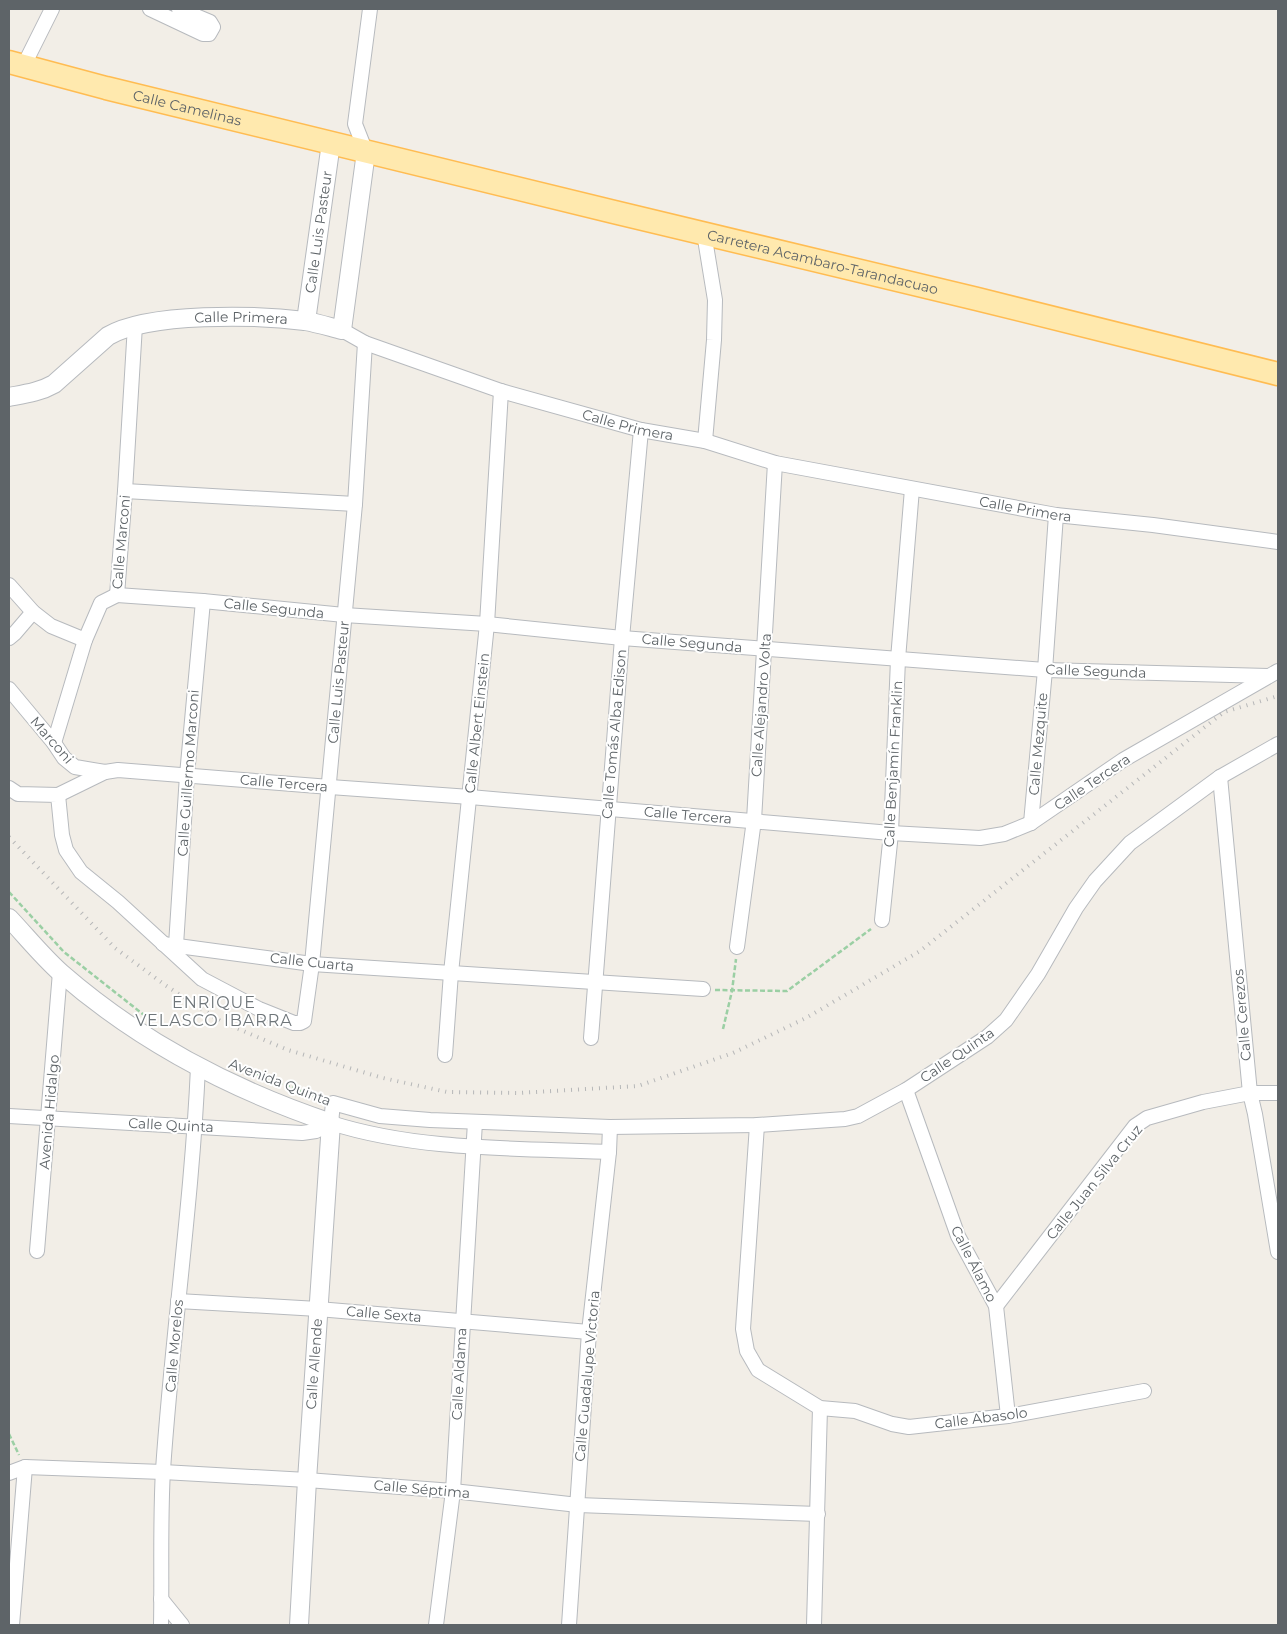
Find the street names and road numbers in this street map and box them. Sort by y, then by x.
street label: Calle Camelinas [131,86,244,130]
street label: Calle Luis Pasteur [301,169,336,294]
street label: Carretera Acambaro-Tarandacuao [705,226,940,298]
street label: Calle Primera [194,308,289,328]
street label: Calle Primera [580,405,675,444]
street label: Calle Primera [978,492,1073,526]
street label: Calle Marconi [108,494,134,590]
street label: Calle Segunda [223,594,325,622]
street label: Calle Luis Pasteur [324,619,353,744]
street label: Calle Segunda [641,630,743,656]
street label: Calle Alejandro Volta [747,633,775,777]
street label: Calle Tomás Alba Edison [598,648,630,820]
street label: Calle Albert Einstein [461,652,493,794]
street label: Calle Segunda [1045,660,1147,682]
street label: Calle Benjamín Franklin [880,680,906,848]
street label: Calle Guillermo Marconi [173,689,203,857]
street label: Calle Mezquite [1025,692,1051,796]
street label: Marconi [27,713,77,767]
street label: Calle Tercera [1050,750,1134,814]
street label: Calle Tercera [239,770,329,796]
street label: Calle Tercera [643,802,733,828]
street label: Calle Cuarta [269,949,355,975]
street label: Calle Cerezos [1229,968,1255,1062]
street label: Calle Quinta [916,1024,998,1086]
street label: Avenida Hidalgo [35,1054,63,1170]
street label: Avenida Quinta [226,1054,334,1110]
street label: Calle Quinta [128,1114,214,1136]
street label: Calle Juan Silva Cruz [1042,1121,1146,1243]
street label: Calle Álamo [947,1223,1001,1305]
street label: Calle Guadalupe Victoria [571,1290,603,1462]
street label: Calle Morelos [161,1299,187,1393]
street label: Calle Sexta [345,1302,423,1326]
street label: Calle Allende [302,1318,326,1410]
street label: Calle Aldama [448,1327,470,1421]
street label: Calle Abasolo [933,1403,1029,1433]
street label: Calle Séptima [373,1476,471,1502]

